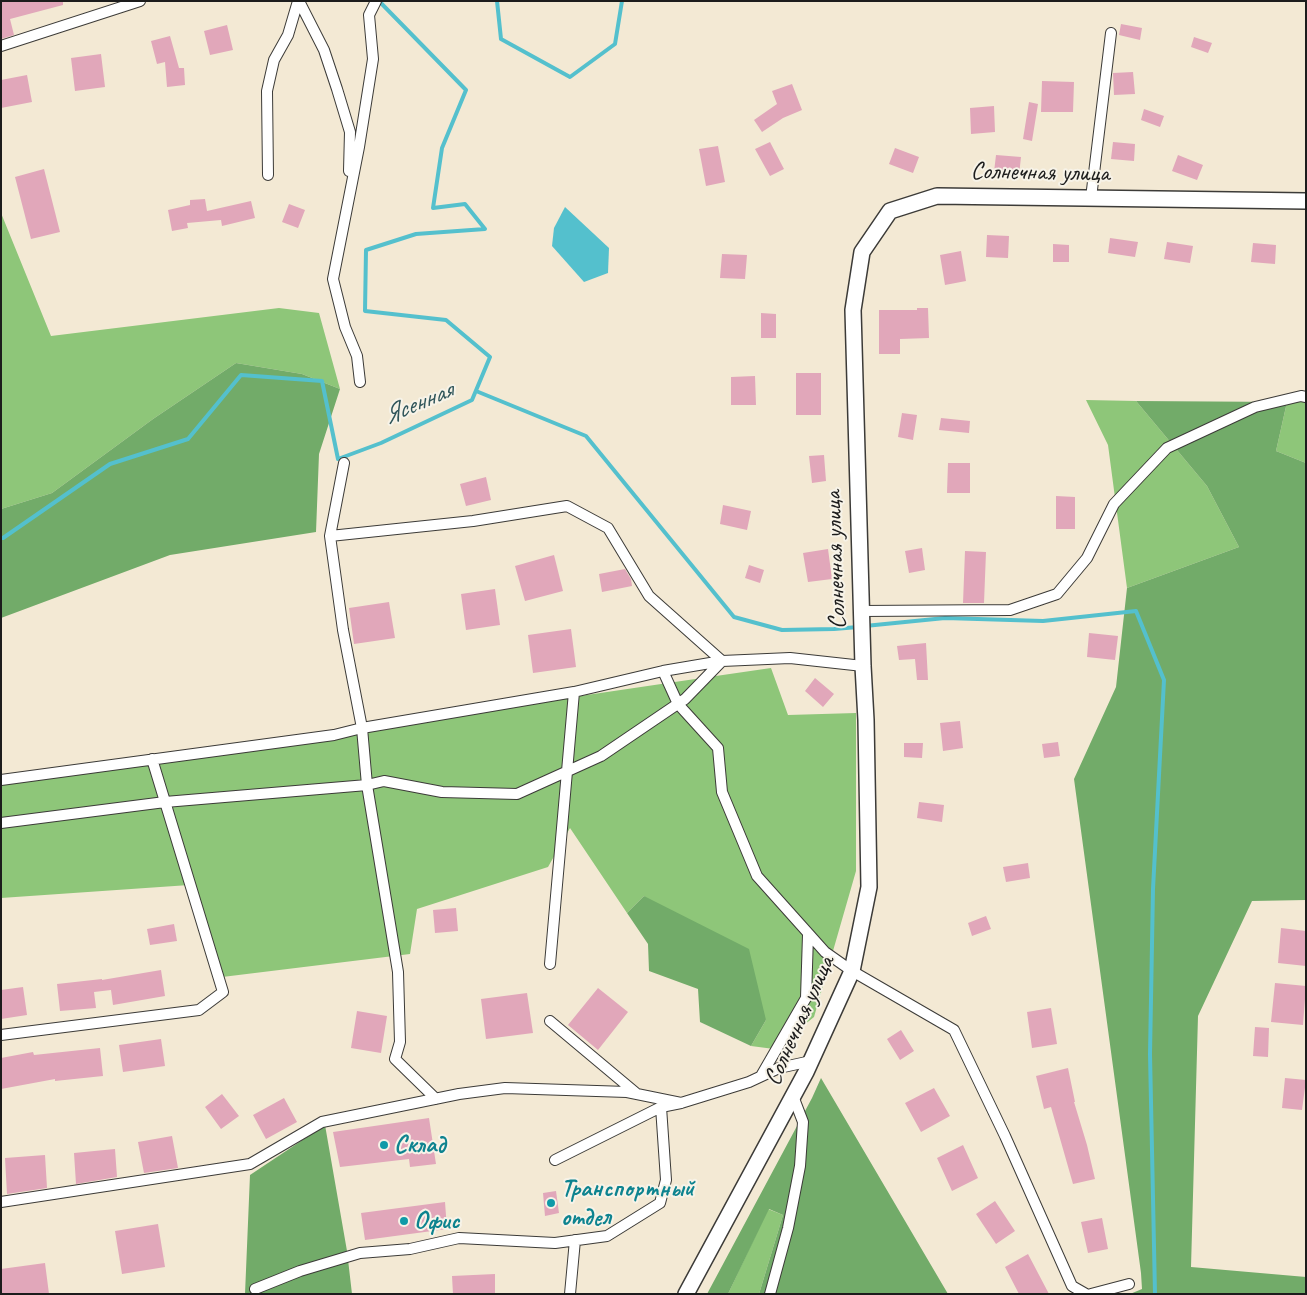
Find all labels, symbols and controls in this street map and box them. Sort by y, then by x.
street label: Солнечная улица [970,157,1110,189]
water label: Ясенная [379,375,457,433]
street label: Солнечная улица [819,490,853,630]
street label: Солнечная улица [758,952,842,1090]
place label: Склад [394,1130,445,1160]
marker: Склад [378,1139,390,1151]
place label: Транспортный отдел [561,1174,694,1233]
marker: Транспортный отдел [545,1197,557,1209]
place label: Офис [414,1206,459,1236]
marker: Офис [398,1215,410,1227]

